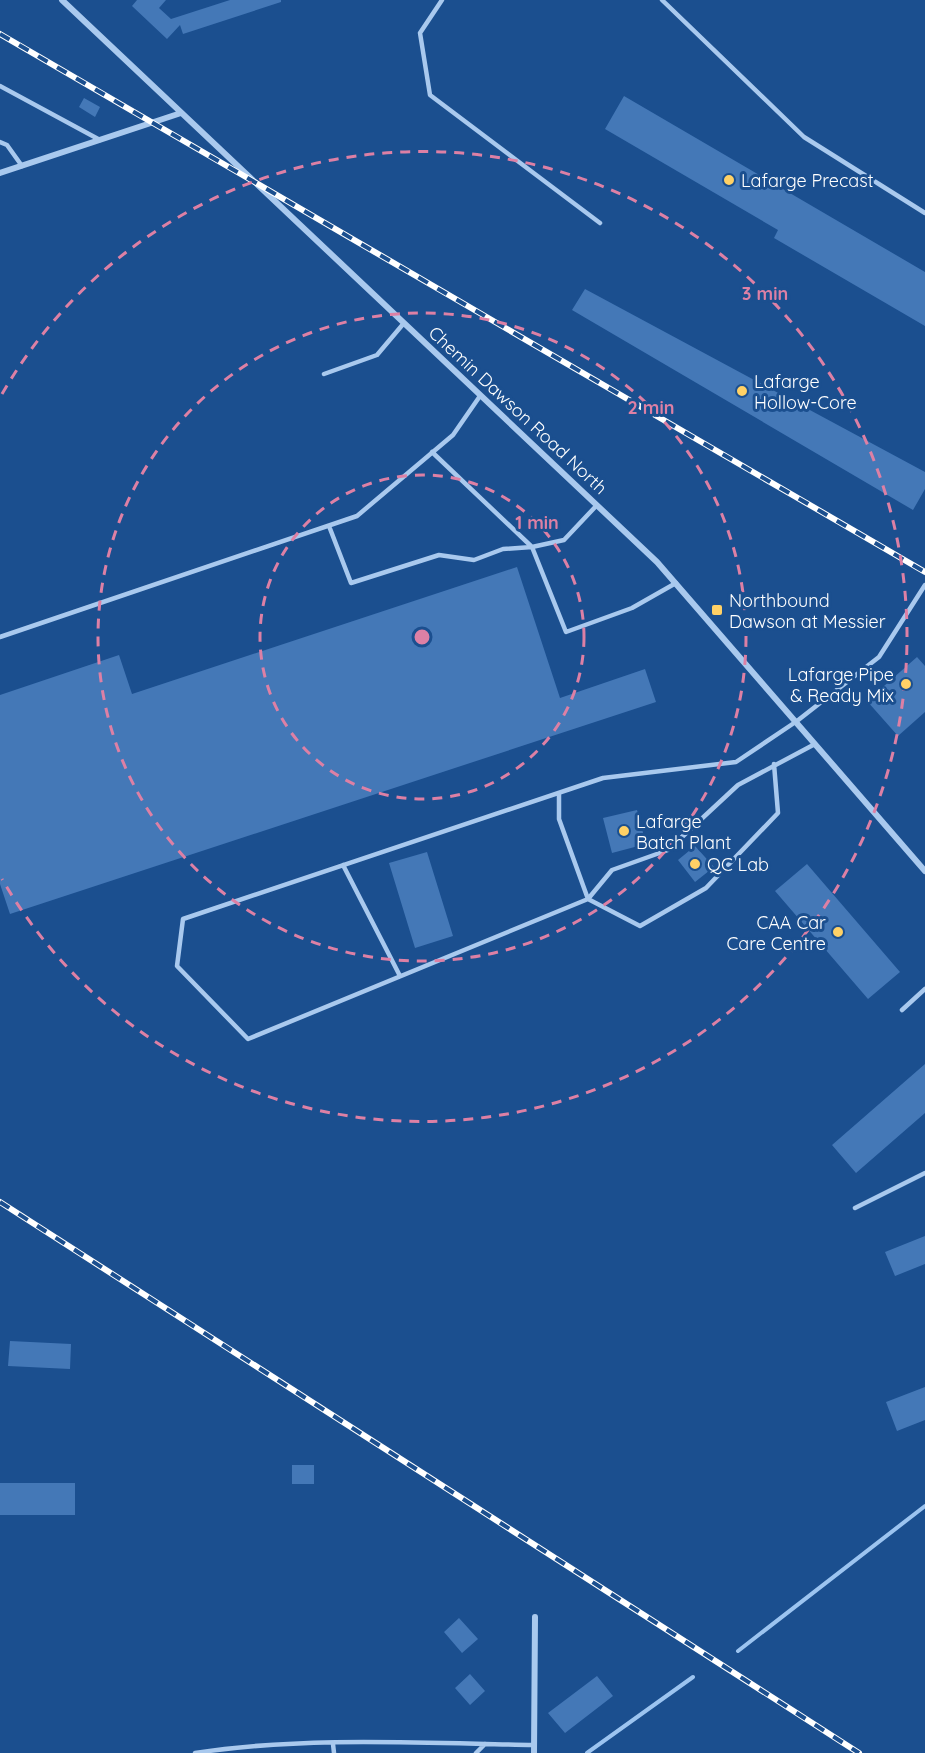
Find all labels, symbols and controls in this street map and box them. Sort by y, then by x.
place label: Lafarge Precast [741,169,874,192]
marker: Lafarge Precast [722,173,736,187]
text: 3 min [742,282,788,305]
street label: Chemin Dawson Road North [424,321,612,499]
place label: Lafarge Hollow-Core [754,370,857,414]
marker: Lafarge Hollow-Core [735,384,749,398]
text: 2 min [628,396,674,419]
text: 1 min [515,511,559,534]
place label: Northbound Dawson at Messier [729,589,886,633]
marker: Northbound Dawson at Messier [710,603,724,617]
centre of rings [412,627,432,647]
place label: Lafarge Pipe & Ready Mix [788,663,894,707]
marker: Lafarge Pipe & Ready Mix [899,677,913,691]
place label: Lafarge Batch Plant [636,810,731,854]
marker: Lafarge Batch Plant [617,824,631,838]
place label: QC Lab [707,853,769,876]
marker: QC Lab [688,857,702,871]
place label: CAA Car Care Centre [727,911,826,955]
marker: CAA Car Care Centre [831,925,845,939]

